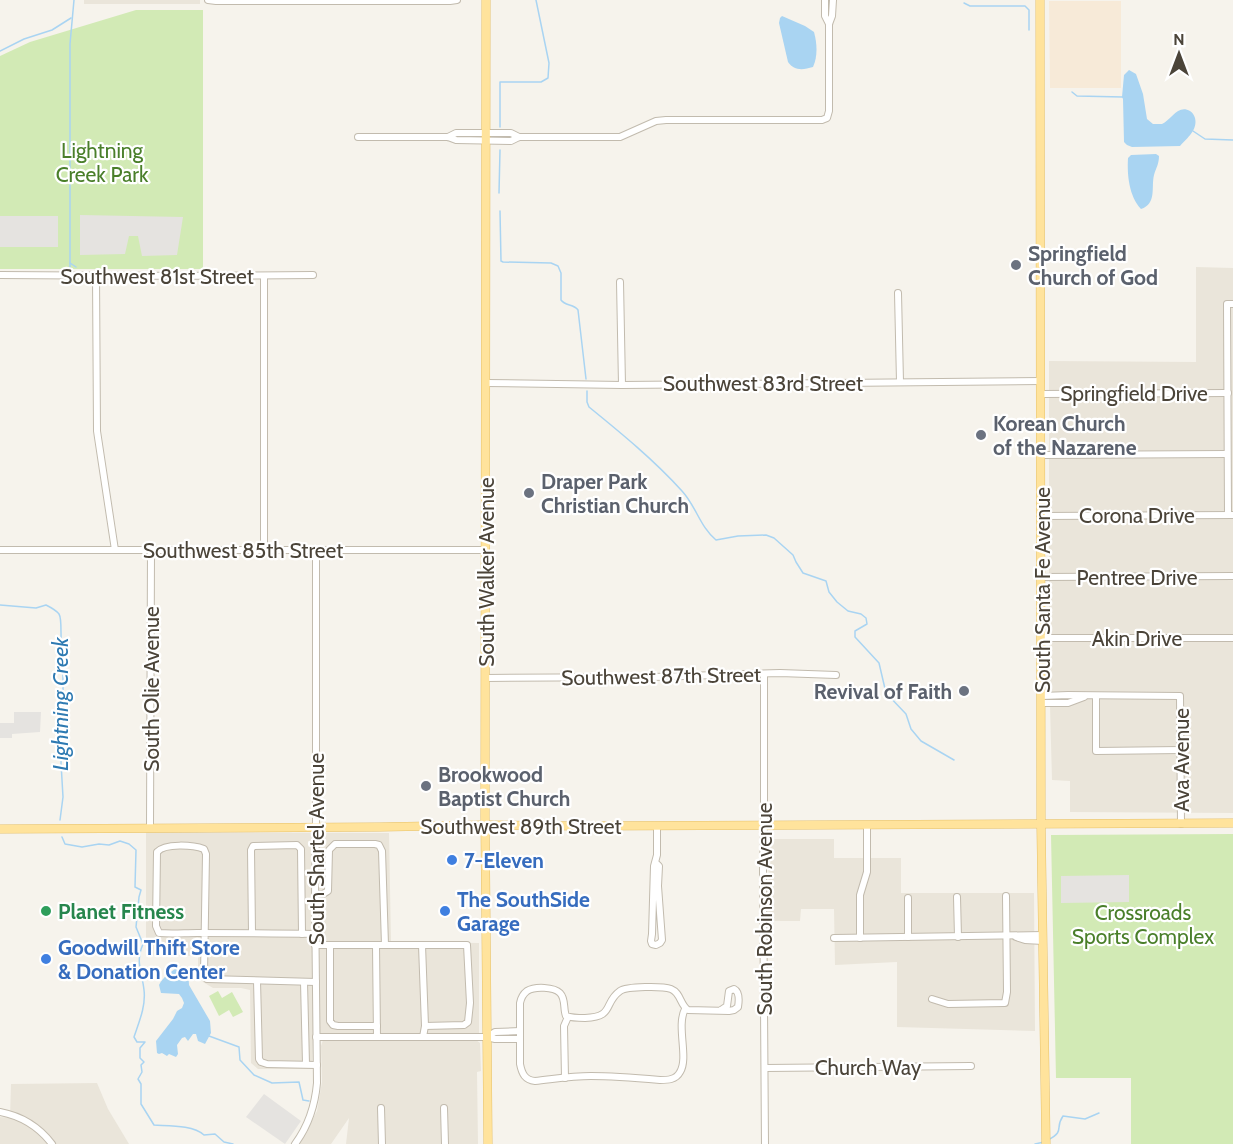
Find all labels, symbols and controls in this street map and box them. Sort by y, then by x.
north arrow [1149,24,1209,84]
text: N [1173,30,1185,49]
park label: Lightning Creek Park [56,138,149,187]
place label: Springfield Church of God [1028,241,1158,290]
marker: Springfield Church of God [1009,258,1023,272]
street label: Southwest 81st Street [60,264,254,289]
street label: Southwest 83rd Street [663,371,863,396]
street label: Springfield Drive [1060,381,1208,406]
place label: Korean Church of the Nazarene [993,411,1137,460]
marker: Korean Church of the Nazarene [974,428,988,442]
place label: Draper Park Christian Church [541,469,689,518]
street label: South Walker Avenue [474,477,499,667]
marker: Draper Park Christian Church [522,486,536,500]
street label: South Santa Fe Avenue [1030,487,1055,693]
street label: Corona Drive [1079,503,1195,528]
street label: Southwest 85th Street [143,538,343,563]
street label: Pentree Drive [1077,565,1198,590]
street label: South Olie Avenue [139,606,164,772]
street label: Akin Drive [1092,626,1182,651]
water label: Lightning Creek [47,637,74,771]
street label: Southwest 87th Street [561,662,761,690]
place label: Revival of Faith [814,679,952,704]
marker: Revival of Faith [957,684,971,698]
street label: Ava Avenue [1169,708,1194,812]
street label: South Shartel Avenue [304,753,329,945]
place label: Brookwood Baptist Church [438,762,570,811]
marker: Brookwood Baptist Church [419,779,433,793]
street label: South Robinson Avenue [752,802,777,1015]
street label: Southwest 89th Street [420,814,622,839]
place label: 7-Eleven [464,848,544,873]
marker: 7-Eleven [445,853,459,867]
place label: The SouthSide Garage [457,887,590,936]
place label: Planet Fitness [58,899,184,924]
park label: Crossroads Sports Complex [1072,900,1214,949]
marker: Planet Fitness [39,904,53,918]
marker: The SouthSide Garage [438,904,452,918]
place label: Goodwill Thift Store & Donation Center [58,935,240,984]
marker: Goodwill Thift Store & Donation Center [39,952,53,966]
street label: Church Way [815,1055,922,1080]

